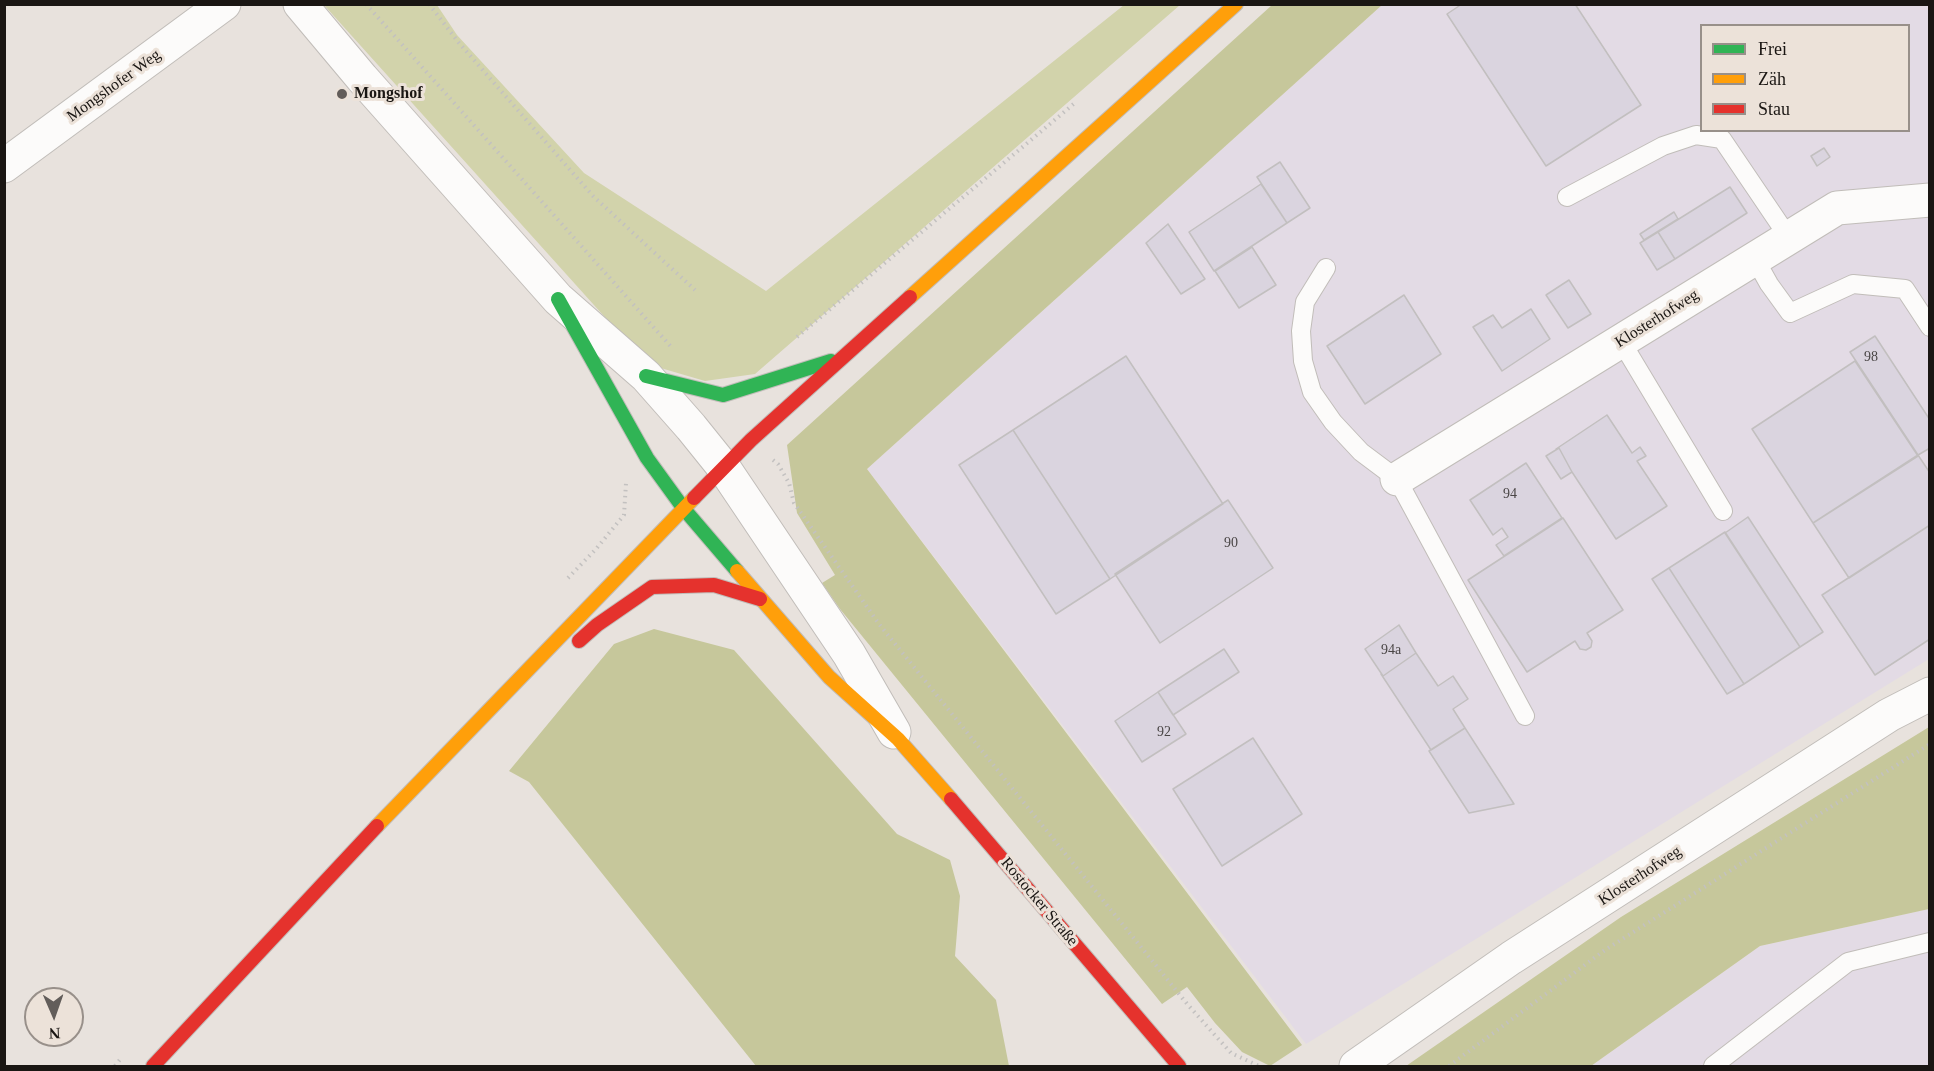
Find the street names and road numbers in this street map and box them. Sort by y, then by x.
street label: Mongshofer Weg [63,46,165,126]
street label: Klosterhofweg [1612,286,1702,352]
street label: Klosterhofweg [1595,842,1685,910]
street label: Rostocker Straße [996,854,1082,950]

